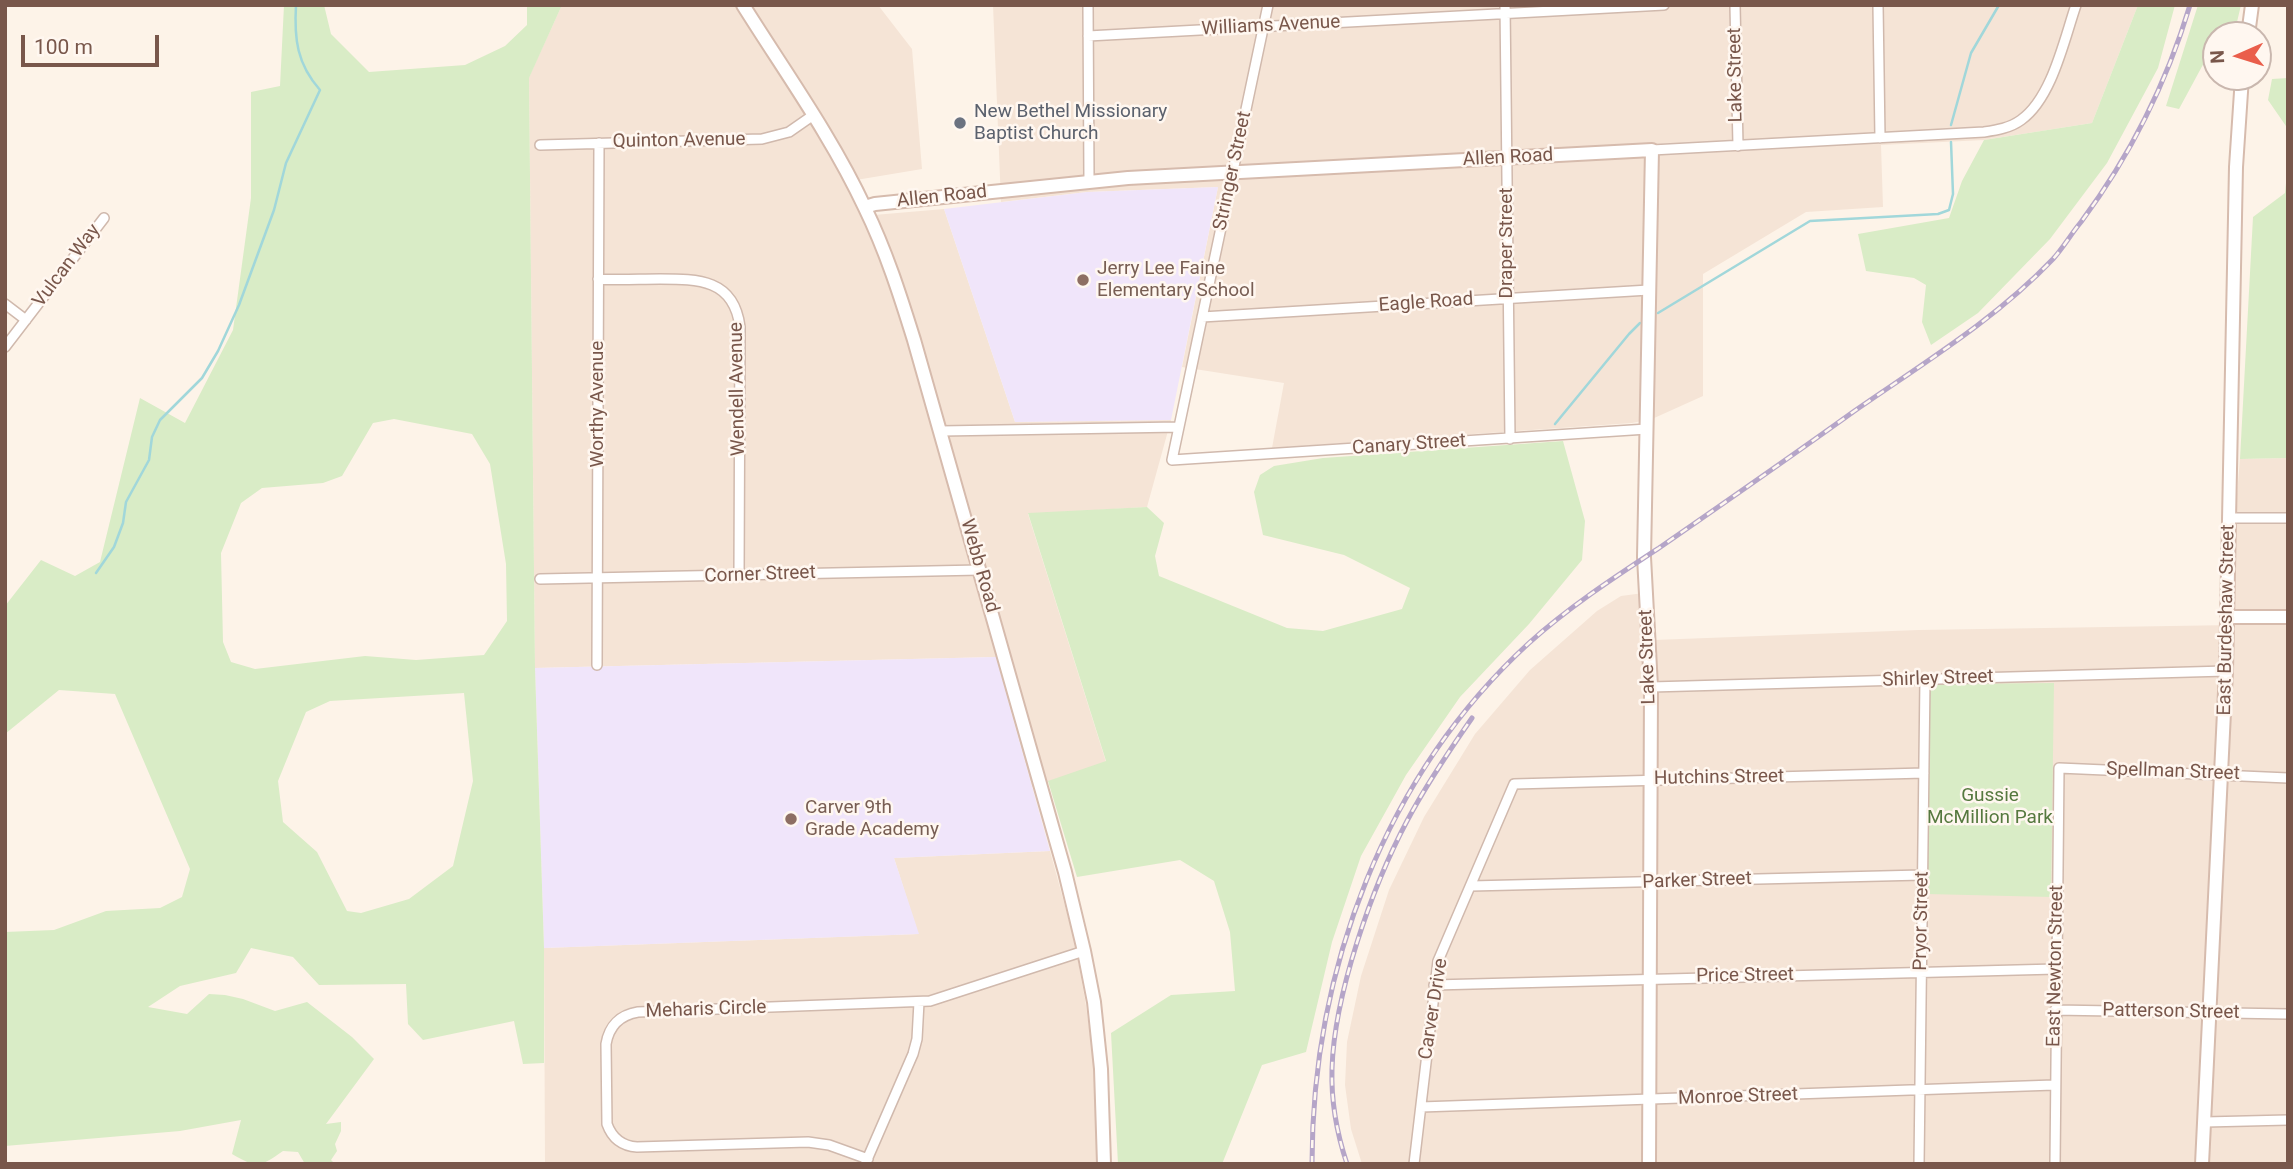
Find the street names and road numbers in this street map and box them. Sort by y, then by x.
street label: Williams Avenue [1201,11,1341,41]
street label: Lake Street [1724,27,1748,123]
street label: Stringer Street [1209,109,1257,233]
street label: Quinton Avenue [612,128,746,154]
street label: Allen Road [1462,144,1554,172]
street label: Allen Road [896,181,988,213]
street label: Draper Street [1496,188,1518,298]
street label: Vulcan Way [28,220,106,312]
street label: Eagle Road [1378,288,1474,318]
street label: Wendell Avenue [725,322,751,456]
street label: Worthy Avenue [587,341,609,467]
street label: Canary Street [1351,430,1467,460]
street label: Webb Road [955,517,1003,615]
street label: East Burdeshaw Street [2214,524,2240,716]
street label: Corner Street [704,562,816,588]
street label: Lake Street [1635,609,1661,705]
street label: Shirley Street [1882,666,1994,692]
street label: Spellman Street [2106,758,2240,786]
street label: Hutchins Street [1654,765,1784,791]
street label: Parker Street [1642,868,1752,894]
street label: Pryor Street [1910,871,1934,971]
street label: East Newton Street [2043,885,2069,1047]
street label: Carver Drive [1415,957,1453,1061]
street label: Price Street [1696,964,1794,988]
street label: Meharis Circle [645,996,767,1024]
street label: Patterson Street [2102,999,2240,1025]
street label: Monroe Street [1678,1084,1798,1110]

